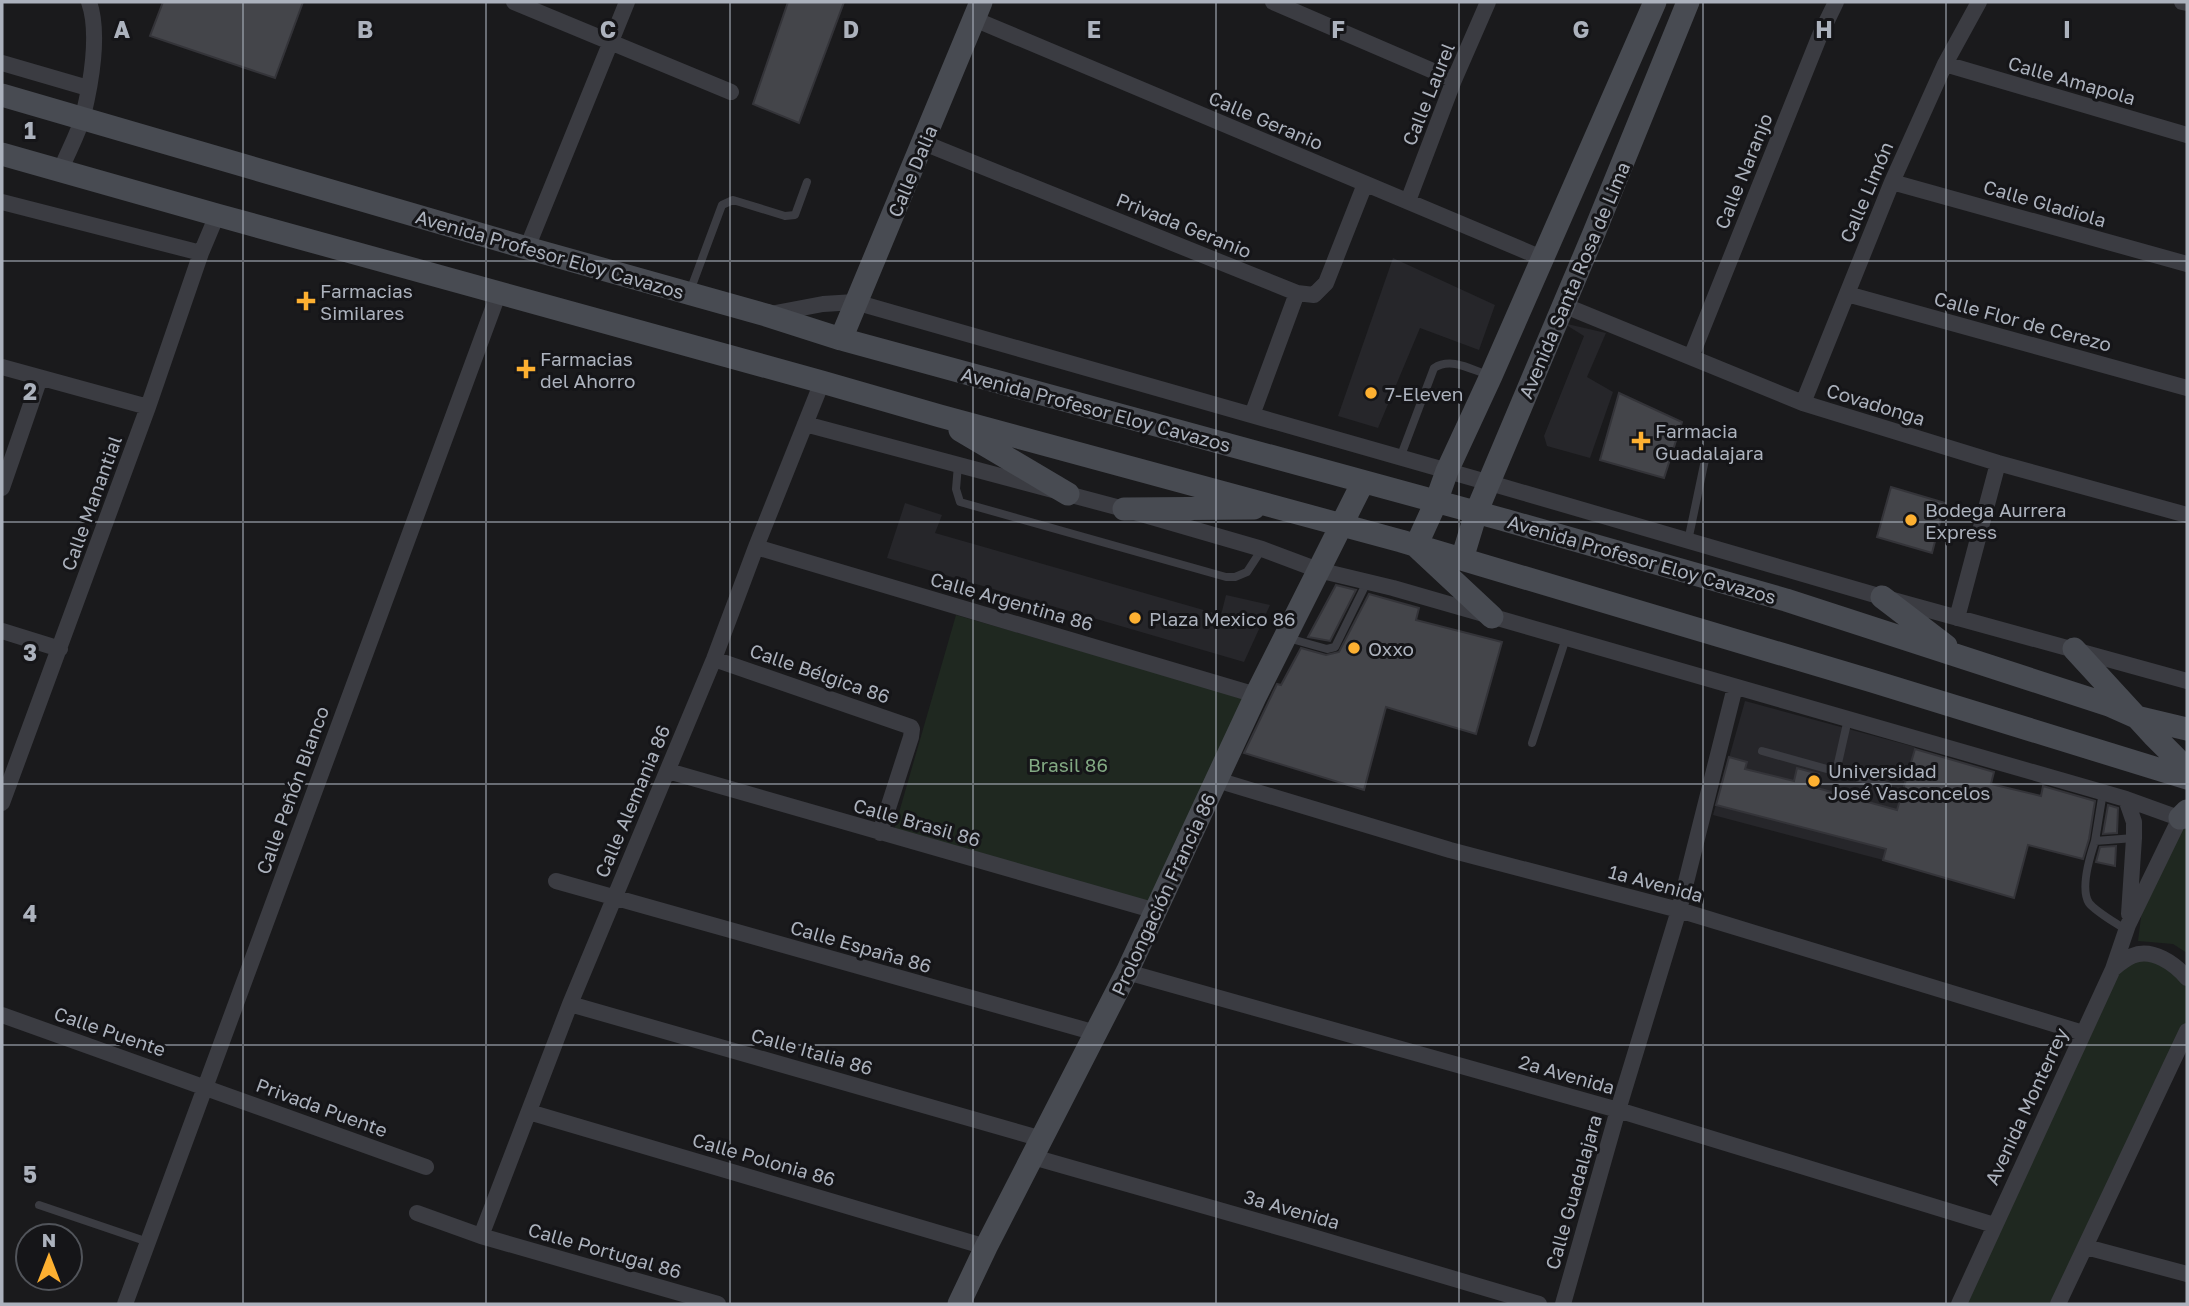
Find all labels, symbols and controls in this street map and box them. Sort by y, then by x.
text: A [114,15,131,43]
text: B [357,15,373,43]
text: C [600,15,616,43]
text: D [843,15,859,43]
text: E [1087,15,1101,43]
text: F [1331,15,1345,43]
text: G [1573,15,1589,43]
text: H [1815,15,1833,43]
text: I [2063,15,2071,43]
street label: Calle Laurel [1397,39,1459,149]
street label: Calle Amapola [2006,51,2138,109]
street label: Calle Geranio [1205,86,1327,154]
street label: Calle Naranjo [1709,110,1777,232]
text: 1 [24,116,36,144]
street label: Calle Dalia [882,122,942,220]
street label: Calle Limón [1834,138,1898,246]
street label: Avenida Santa Rosa de Lima [1514,158,1634,402]
street label: Calle Gladiola [1981,174,2109,232]
street label: Privada Geranio [1113,187,1255,263]
street label: Avenida Profesor Eloy Cavazos [413,205,687,303]
place label: Farmacias Similares [320,279,413,324]
street label: Calle Flor de Cerezo [1932,286,2114,356]
marker: Farmacias Similares [298,293,314,309]
place label: Farmacias del Ahorro [540,347,635,392]
marker: Farmacias del Ahorro [518,361,534,377]
street label: Avenida Profesor Eloy Cavazos [959,362,1233,456]
text: 2 [23,377,37,405]
street label: Covadonga [1824,378,1928,430]
place label: 7-Eleven [1385,382,1463,405]
marker: 7-Eleven [1363,385,1379,401]
place label: Farmacia Guadalajara [1655,419,1764,464]
street label: Calle Manantial [56,432,126,574]
marker: Farmacia Guadalajara [1633,433,1649,449]
place label: Bodega Aurrera Express [1925,498,2066,543]
street label: Avenida Profesor Eloy Cavazos [1505,510,1779,608]
marker: Bodega Aurrera Express [1903,512,1919,528]
street label: Calle Argentina 86 [928,567,1096,635]
place label: Plaza Mexico 86 [1149,607,1296,630]
marker: Plaza Mexico 86 [1127,610,1143,626]
place label: Oxxo [1368,637,1414,660]
text: 3 [23,638,37,666]
street label: Calle Bélgica 86 [747,638,893,708]
marker: Oxxo [1346,640,1362,656]
street label: Calle Peñón Blanco [251,703,333,877]
street label: Calle Alemania 86 [589,721,675,881]
park label: Brasil 86 [1028,753,1108,776]
place label: Universidad José Vasconcelos [1828,759,1990,804]
marker: Universidad José Vasconcelos [1806,773,1822,789]
street label: Prolongación Francia 86 [1106,789,1220,999]
street label: Calle Brasil 86 [851,793,983,851]
street label: 1a Avenida [1606,859,1706,907]
text: 4 [23,899,37,927]
street label: Calle España 86 [788,915,934,977]
street label: Calle Puente [51,1001,169,1061]
street label: Calle Italia 86 [749,1023,875,1079]
street label: Avenida Monterrey [1980,1024,2073,1188]
street label: 2a Avenida [1516,1049,1618,1099]
street label: Privada Puente [253,1073,391,1141]
street label: Calle Guadalajara [1540,1112,1606,1272]
street label: Calle Polonia 86 [690,1128,838,1190]
text: 5 [23,1160,37,1188]
street label: 3a Avenida [1241,1184,1343,1234]
street label: Calle Portugal 86 [526,1217,684,1283]
north arrow [14,1222,84,1292]
text: N [42,1228,56,1251]

